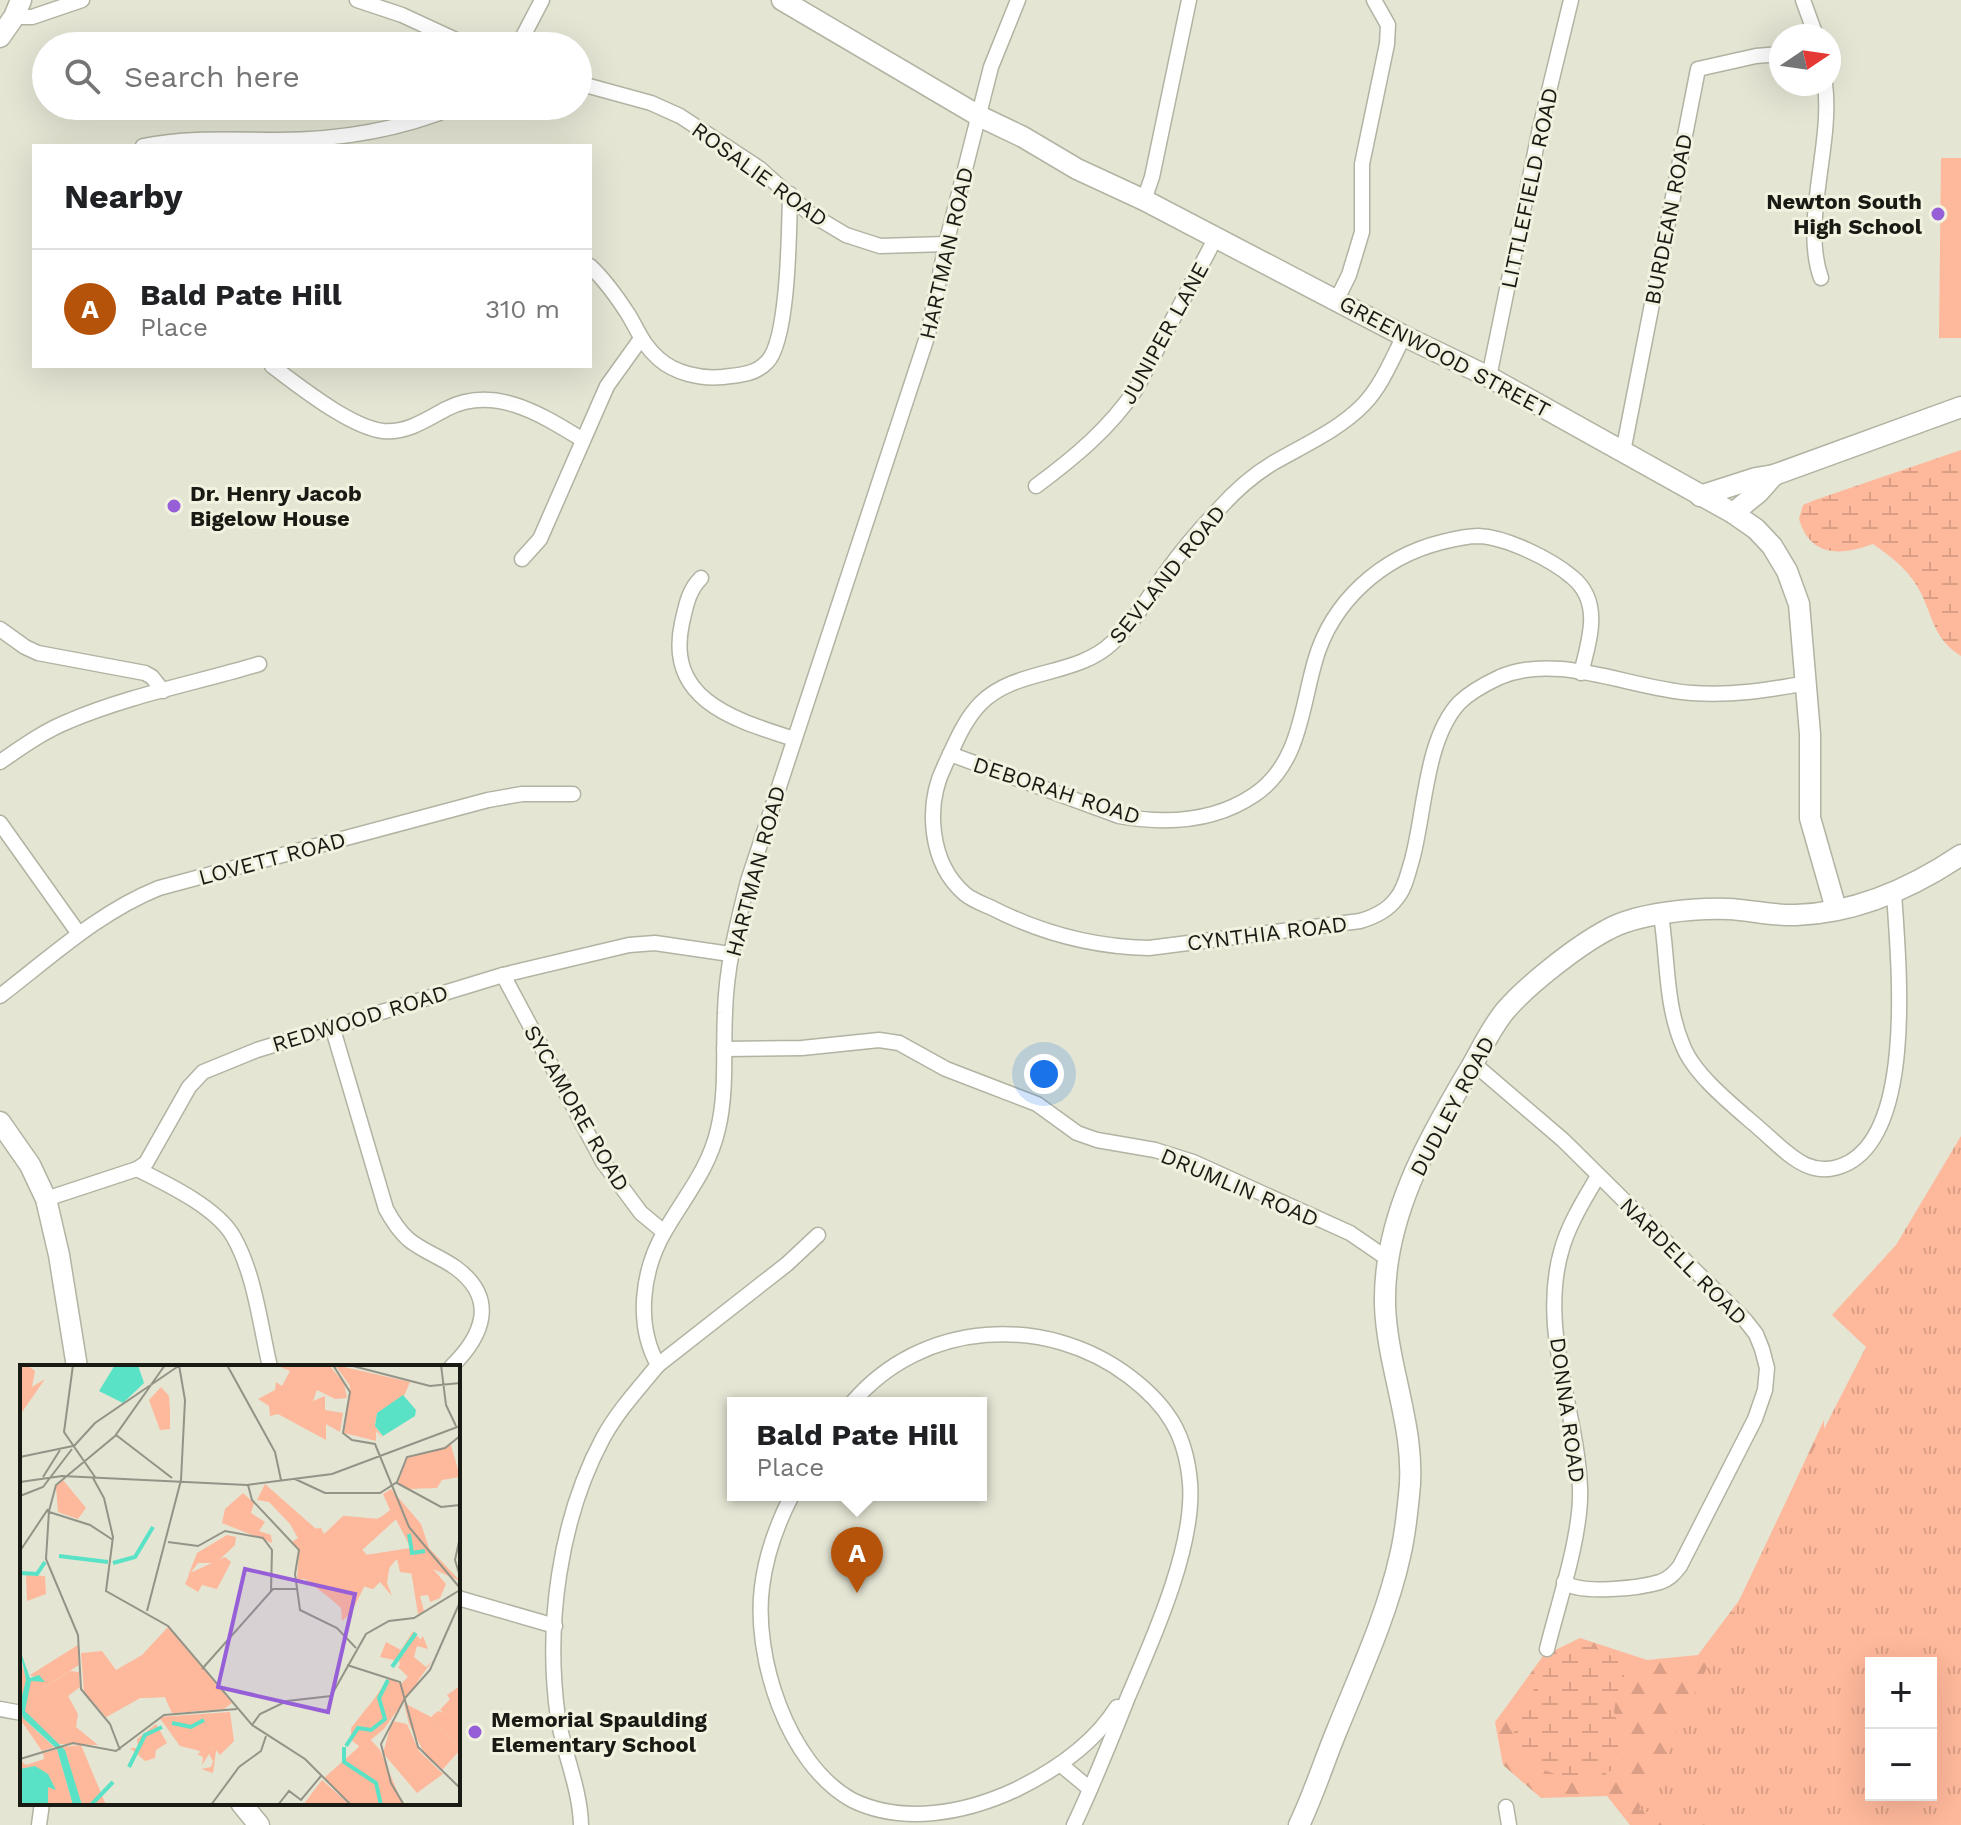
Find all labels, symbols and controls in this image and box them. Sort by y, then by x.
north arrow [1769,24,1841,96]
search box [32,32,592,120]
icon: search [60,54,104,98]
text: Search here [124,59,300,94]
street label: LITTLEFIELD ROAD [1496,85,1563,291]
street label: ROSALIE ROAD [687,117,832,232]
street label: BURDEAN ROAD [1640,132,1697,307]
street label: HARTMAN ROAD [915,165,978,342]
text: Nearby [64,176,183,216]
place label: Newton South High School [1766,189,1923,239]
marker: Newton South High School [1929,205,1947,223]
street label: JUNIPER LANE [1115,258,1214,408]
text: Bald Pate Hill [140,277,342,312]
street label: GREENWOOD STREET [1335,290,1554,423]
text: A [81,294,99,324]
text: 310 m [485,294,560,324]
text: Place [140,312,208,342]
place label: Dr. Henry Jacob Bigelow House [190,481,362,531]
marker: Dr. Henry Jacob Bigelow House [165,497,183,515]
street label: SEVLAND ROAD [1104,500,1231,648]
street label: DEBORAH ROAD [970,752,1144,829]
street label: HARTMAN ROAD [721,783,790,959]
street label: LOVETT ROAD [196,827,348,890]
street label: CYNTHIA ROAD [1186,911,1349,956]
street label: REDWOOD ROAD [269,980,451,1057]
street label: SYCAMORE ROAD [519,1021,634,1196]
street label: DUDLEY ROAD [1405,1032,1500,1180]
your location [1024,1054,1064,1094]
street label: DRUMLIN ROAD [1157,1143,1322,1232]
street label: NARDELL ROAD [1615,1193,1752,1330]
street label: DONNA ROAD [1545,1336,1590,1484]
inset map [20,1365,460,1805]
popup [727,1397,987,1501]
text: Bald Pate Hill [756,1417,958,1452]
text: Place [756,1452,824,1482]
pin: A [831,1527,883,1593]
map controls [1865,1657,1937,1801]
button: + [1865,1657,1937,1729]
place label: Memorial Spaulding Elementary School [491,1707,708,1757]
marker: Memorial Spaulding Elementary School [466,1723,484,1741]
button: − [1865,1729,1937,1801]

